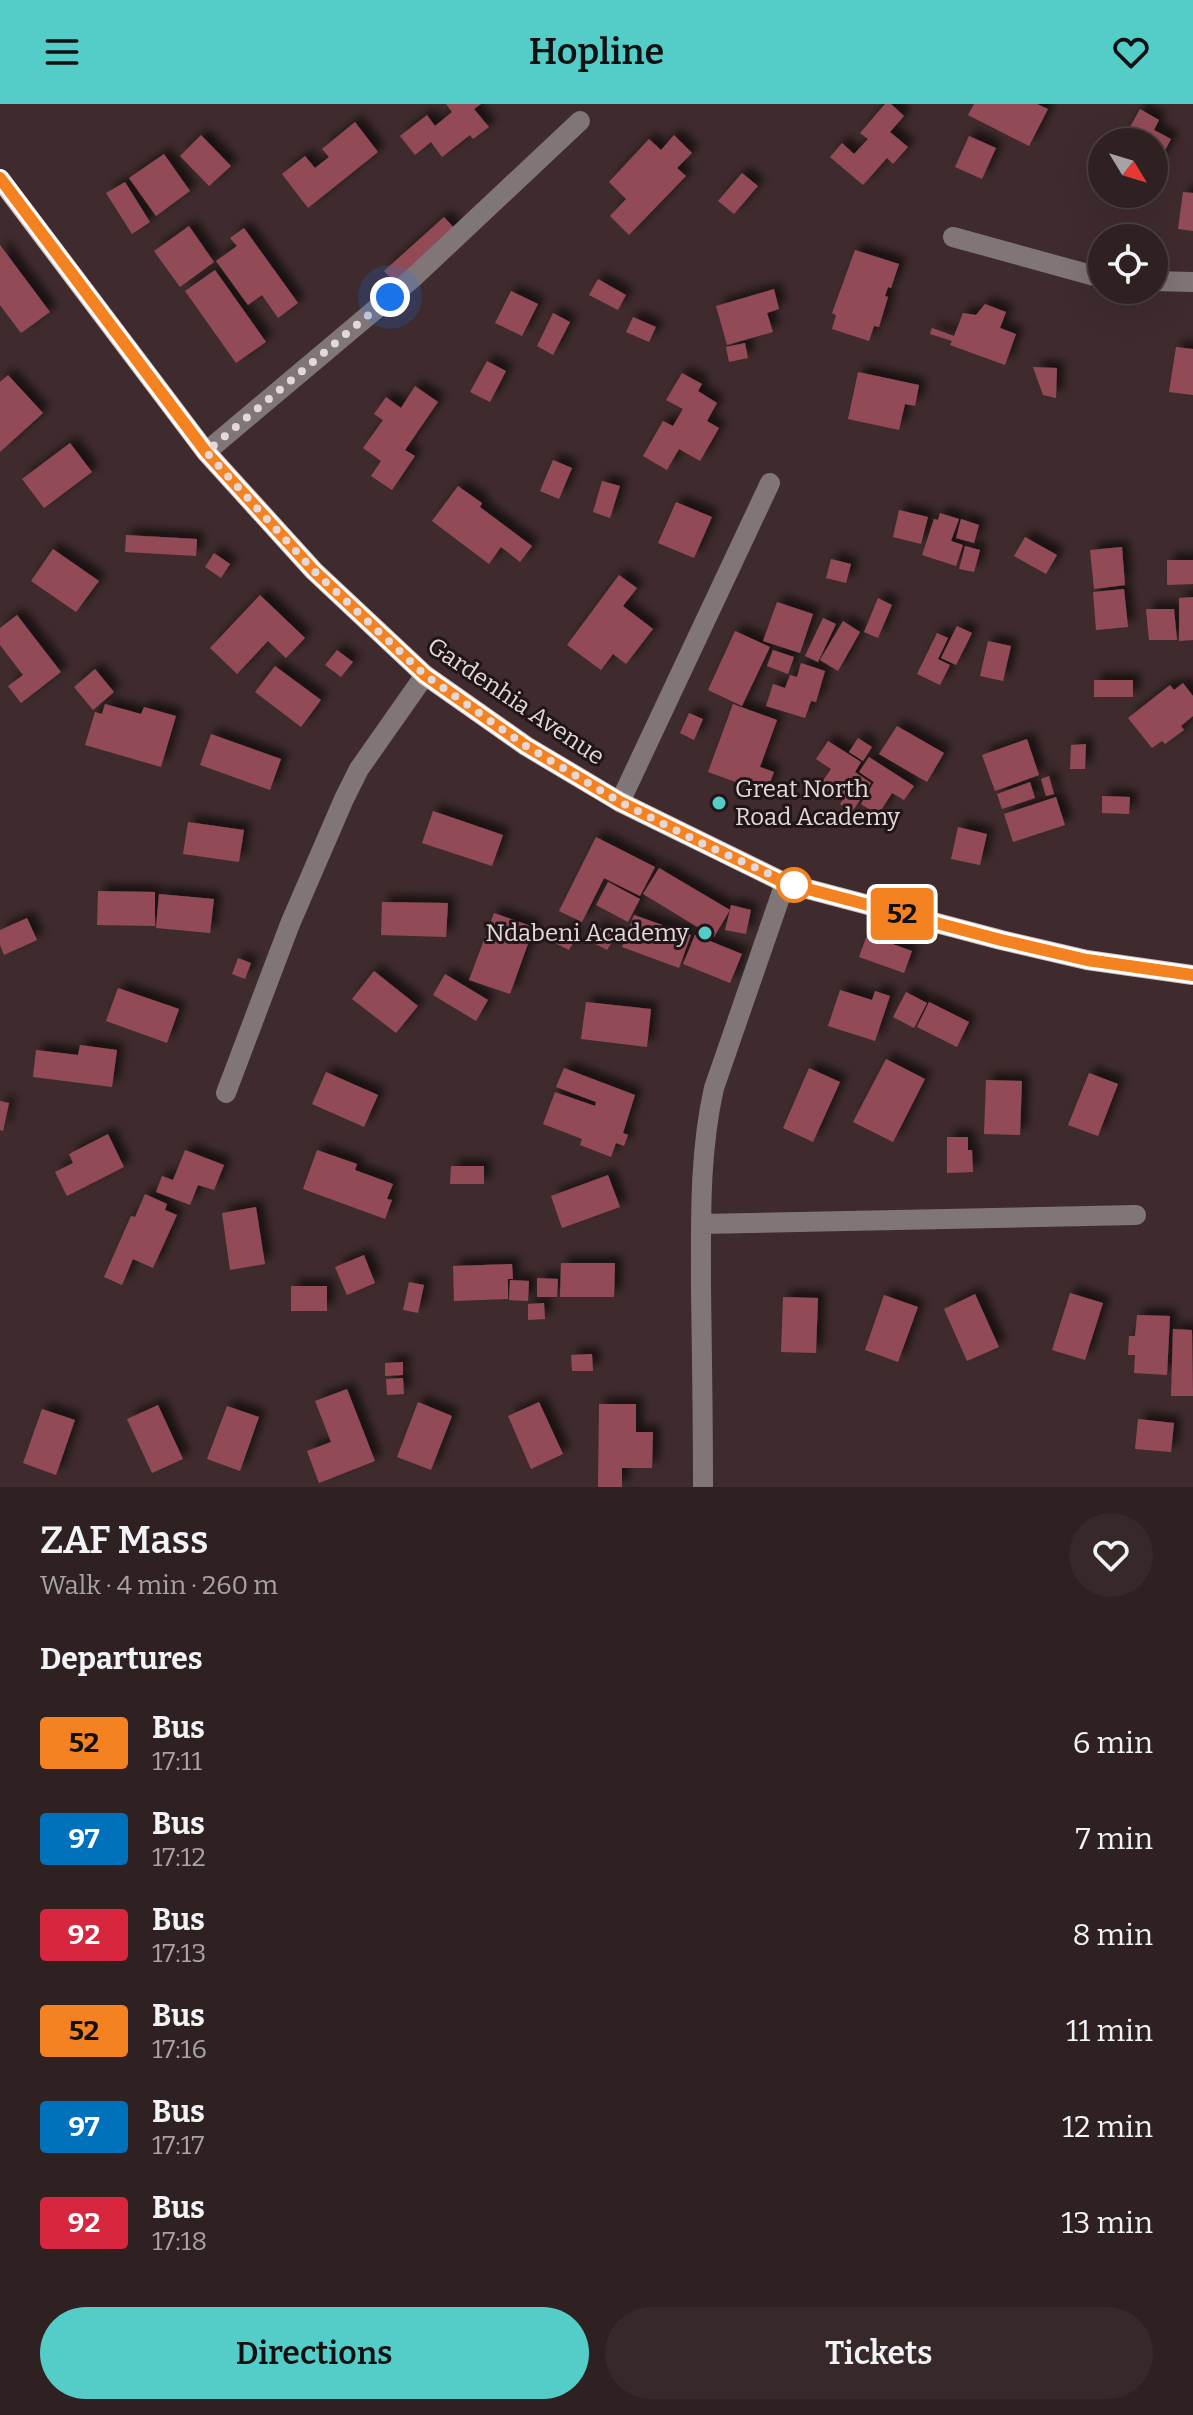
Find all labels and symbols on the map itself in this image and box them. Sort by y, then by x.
north arrow [1088,128,1168,208]
your location [370,277,410,317]
street label: Gardenhia Avenue [422,631,610,771]
place label: Great North Road Academy [735,775,900,831]
marker: Great North Road Academy [710,794,728,812]
unlabelled marker [777,868,811,902]
line badge: 52 [866,888,938,940]
place label: Ndabeni Academy [485,919,689,947]
marker: Ndabeni Academy [696,924,714,942]

